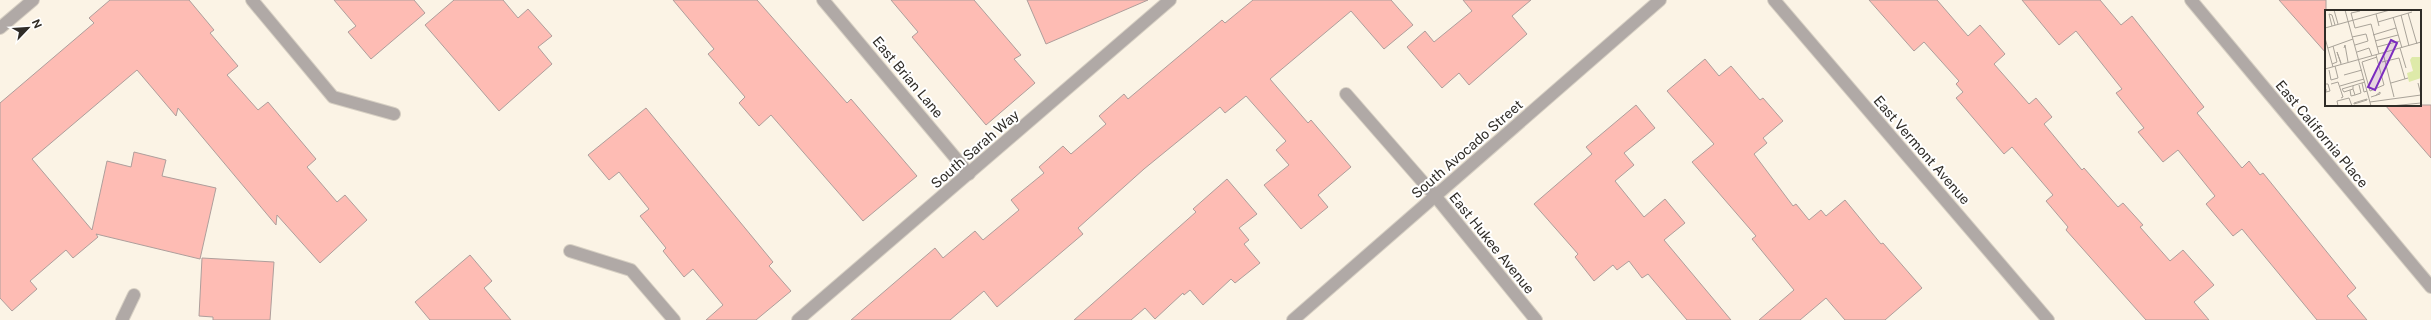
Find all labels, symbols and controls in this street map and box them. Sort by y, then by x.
north arrow [8,8,48,48]
inset map [2325,10,2421,106]
text: N [30,17,44,30]
street label: East Brian Lane [869,33,947,121]
street label: East California Place [2273,77,2371,191]
street label: East Vermont Avenue [1870,92,1974,208]
street label: South Avocado Street [1408,96,1526,202]
street label: South Sarah Way [928,106,1023,192]
street label: East Hukee Avenue [1446,189,1538,297]

